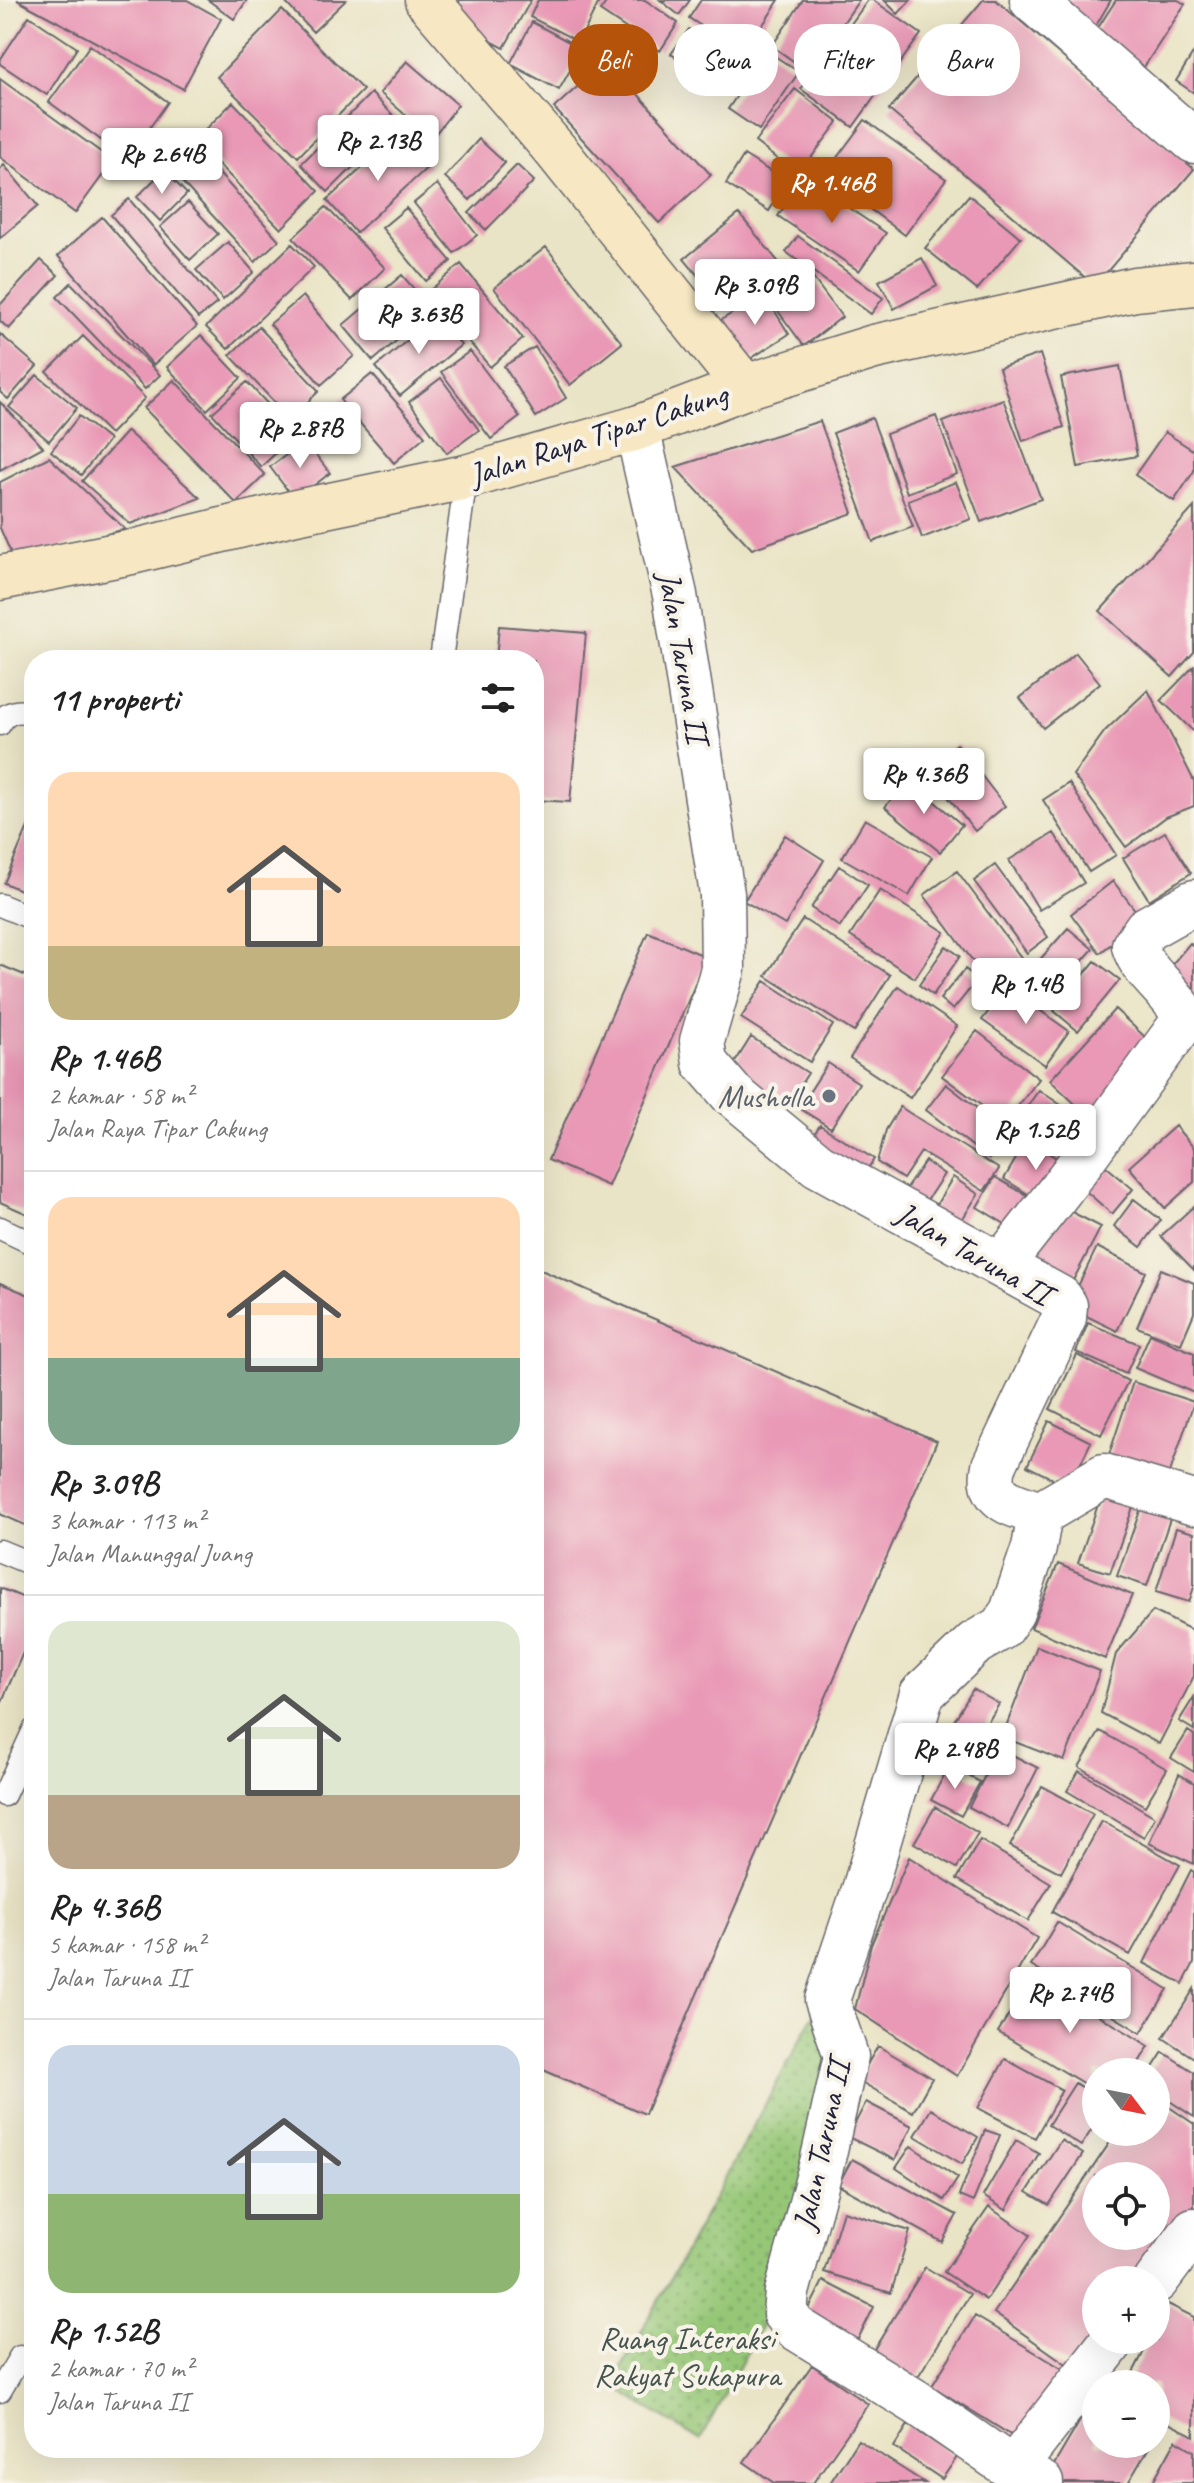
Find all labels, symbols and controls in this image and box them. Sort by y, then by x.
chip: Beli [568,24,658,96]
chip: Sewa [674,24,778,96]
chip: Filter [794,24,901,96]
chip: Baru [917,24,1020,96]
pin: Rp 2.13B [295,115,461,183]
text: Rp 2.13B [336,124,420,157]
pin: Rp 2.64B [79,128,245,196]
text: Rp 2.64B [119,137,205,170]
pin: Rp 1.46B [749,157,915,225]
text: Rp 1.46B [789,166,875,199]
pin: Rp 3.09B [672,259,838,327]
text: Rp 3.09B [713,268,797,301]
pin: Rp 3.63B [336,288,502,356]
text: Rp 3.63B [376,297,462,330]
street label: Jalan Raya Tipar Cakung [462,373,735,496]
pin: Rp 2.87B [217,402,383,470]
text: Rp 2.87B [258,411,342,444]
street label: Jalan Taruna II [648,566,720,752]
icon: filters [476,676,520,720]
text: 11 properti [48,677,179,720]
pin: Rp 4.36B [841,748,1007,816]
text: Rp 4.36B [881,757,967,790]
icon: home [212,824,356,968]
pin: Rp 1.4B [952,958,1100,1026]
text: Rp 1.4B [990,967,1062,1000]
text: Rp 1.46B [48,1036,159,1079]
place label: Musholla [718,1076,816,1117]
text: 2 kamar · 58 m² [48,1079,193,1112]
marker: Musholla [820,1087,838,1105]
pin: Rp 1.52B [953,1104,1119,1172]
text: Jalan Raya Tipar Cakung [48,1112,267,1145]
text: Rp 1.52B [994,1113,1078,1146]
street label: Jalan Taruna II [887,1191,1064,1318]
icon: home [212,1249,356,1393]
text: Rp 3.09B [48,1461,158,1504]
text: 3 kamar · 113 m² [48,1504,204,1537]
text: Jalan Manunggal Juang [48,1537,252,1570]
icon: home [212,1673,356,1817]
pin: Rp 2.48B [872,1723,1038,1791]
text: Rp 2.48B [913,1732,997,1765]
text: Rp 4.36B [48,1885,159,1928]
text: 5 kamar · 158 m² [48,1928,204,1961]
text: Jalan Taruna II [48,1961,189,1994]
pin: Rp 2.74B [987,1967,1153,2035]
text: Rp 2.74B [1028,1976,1112,2009]
street label: Jalan Taruna II [783,2050,861,2236]
north arrow [1082,2058,1170,2146]
map controls [1082,2058,1170,2458]
icon: home [212,2097,356,2241]
button: locate [1082,2162,1170,2250]
button: + [1082,2266,1170,2354]
text: Rp 1.52B [48,2309,158,2352]
park label: Ruang Interaksi Rakyat Sukapura [594,2318,783,2396]
text: 2 kamar · 70 m² [48,2352,193,2385]
button: − [1082,2370,1170,2458]
text: Jalan Taruna II [48,2385,189,2418]

